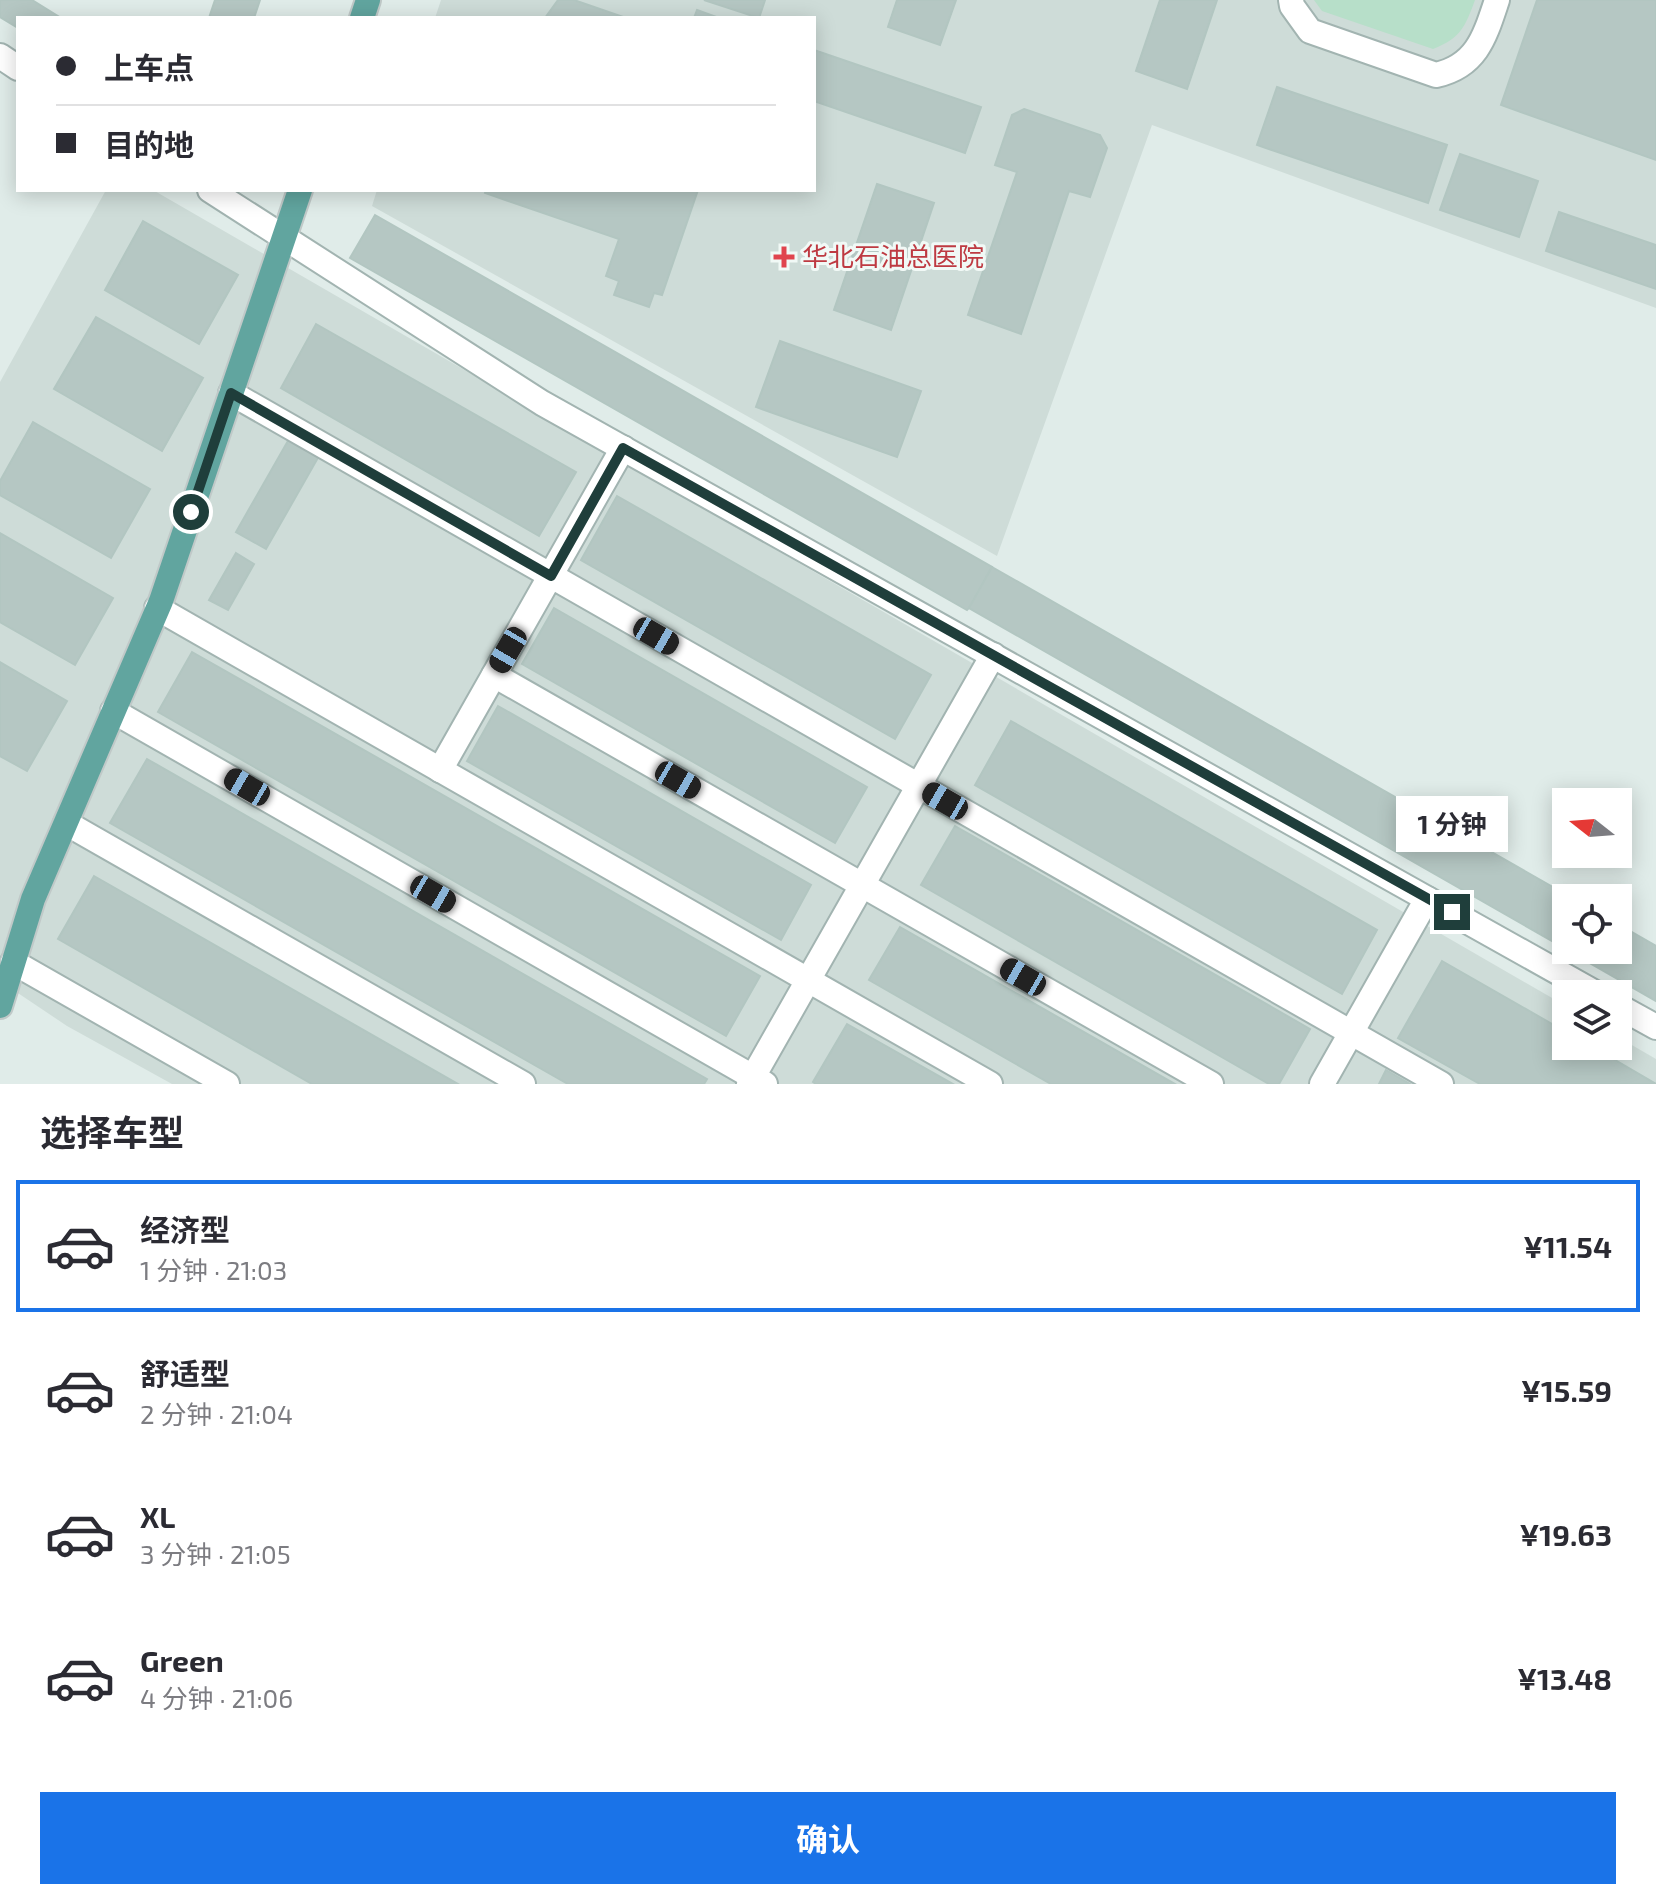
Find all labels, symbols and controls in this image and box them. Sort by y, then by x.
text: 上车点 [104,49,194,85]
text: 目的地 [104,126,194,162]
place label: 华北石油总医院 [802,240,984,271]
marker: 华北石油总医院 [773,246,795,268]
route start [173,494,209,530]
car [629,614,683,658]
car [486,623,530,677]
car [651,758,705,802]
car [220,765,274,809]
car [918,779,972,823]
north arrow [1552,788,1632,868]
map controls [1552,788,1632,1060]
callout: 1 分钟 [1396,796,1508,852]
text: 1 分钟 [1418,808,1486,839]
car [406,872,460,916]
button: locate [1552,884,1632,964]
route end [1434,894,1470,930]
car [996,955,1050,999]
button: layers [1552,980,1632,1060]
text: 选择车型 [40,1110,184,1153]
icon: car [44,1210,116,1282]
text: 经济型 [140,1211,230,1247]
text: ¥11.54 [1523,1228,1612,1264]
text: 1 分钟 · 21:03 [140,1254,287,1285]
icon: car [44,1354,116,1426]
text: 舒适型 [140,1355,230,1391]
text: ¥15.59 [1521,1372,1612,1408]
text: 2 分钟 · 21:04 [140,1398,293,1429]
icon: car [44,1498,116,1570]
text: XL [140,1498,175,1534]
text: ¥19.63 [1519,1516,1612,1552]
text: 3 分钟 · 21:05 [140,1538,291,1569]
icon: car [44,1642,116,1714]
text: Green [140,1642,224,1678]
text: ¥13.48 [1517,1660,1612,1696]
text: 4 分钟 · 21:06 [140,1682,293,1713]
button: 确认 [40,1792,1616,1884]

